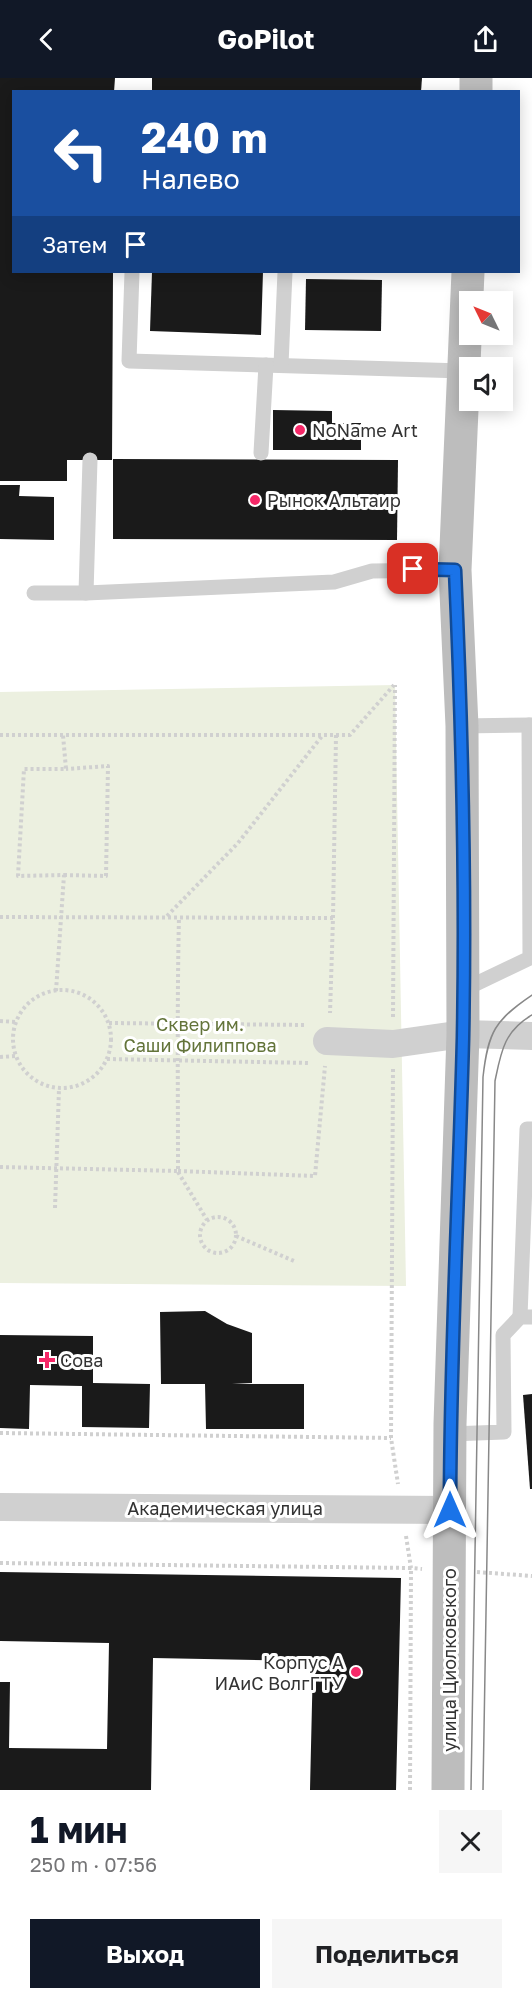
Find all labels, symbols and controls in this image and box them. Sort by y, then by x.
icon: back [30,23,63,56]
text: GoPilot [217,23,315,55]
icon: share [469,23,502,56]
text: 240 m [141,112,267,162]
icon: left [42,114,120,192]
text: Налево [141,163,240,195]
icon: arrive [119,228,152,261]
text: Затем [42,231,107,258]
north arrow [459,291,513,345]
map controls [459,291,513,411]
button: sound [459,357,513,411]
place label: NoName Art [312,419,418,441]
marker: NoName Art [293,423,307,437]
place label: Рынок Альтаир [267,489,401,511]
marker: Рынок Альтаир [248,493,262,507]
pin [387,543,438,594]
icon: arrive [396,552,429,585]
park label: Сквер им. Саши Филиппова [123,1013,277,1056]
place label: Сова [60,1349,103,1371]
marker: Сова [38,1351,56,1369]
position arrow [418,1478,482,1542]
street label: Академическая улица [127,1497,323,1519]
street label: улица Циолковского [438,1568,460,1752]
place label: Корпус А ИАиС ВолгГТУ [214,1651,344,1694]
marker: Корпус А ИАиС ВолгГТУ [349,1665,363,1679]
text: 1 мин [30,1808,127,1851]
button: close [439,1810,502,1873]
text: 250 m · 07:56 [30,1852,157,1876]
button: Выход [30,1919,260,1988]
button: Поделиться [272,1919,502,1988]

